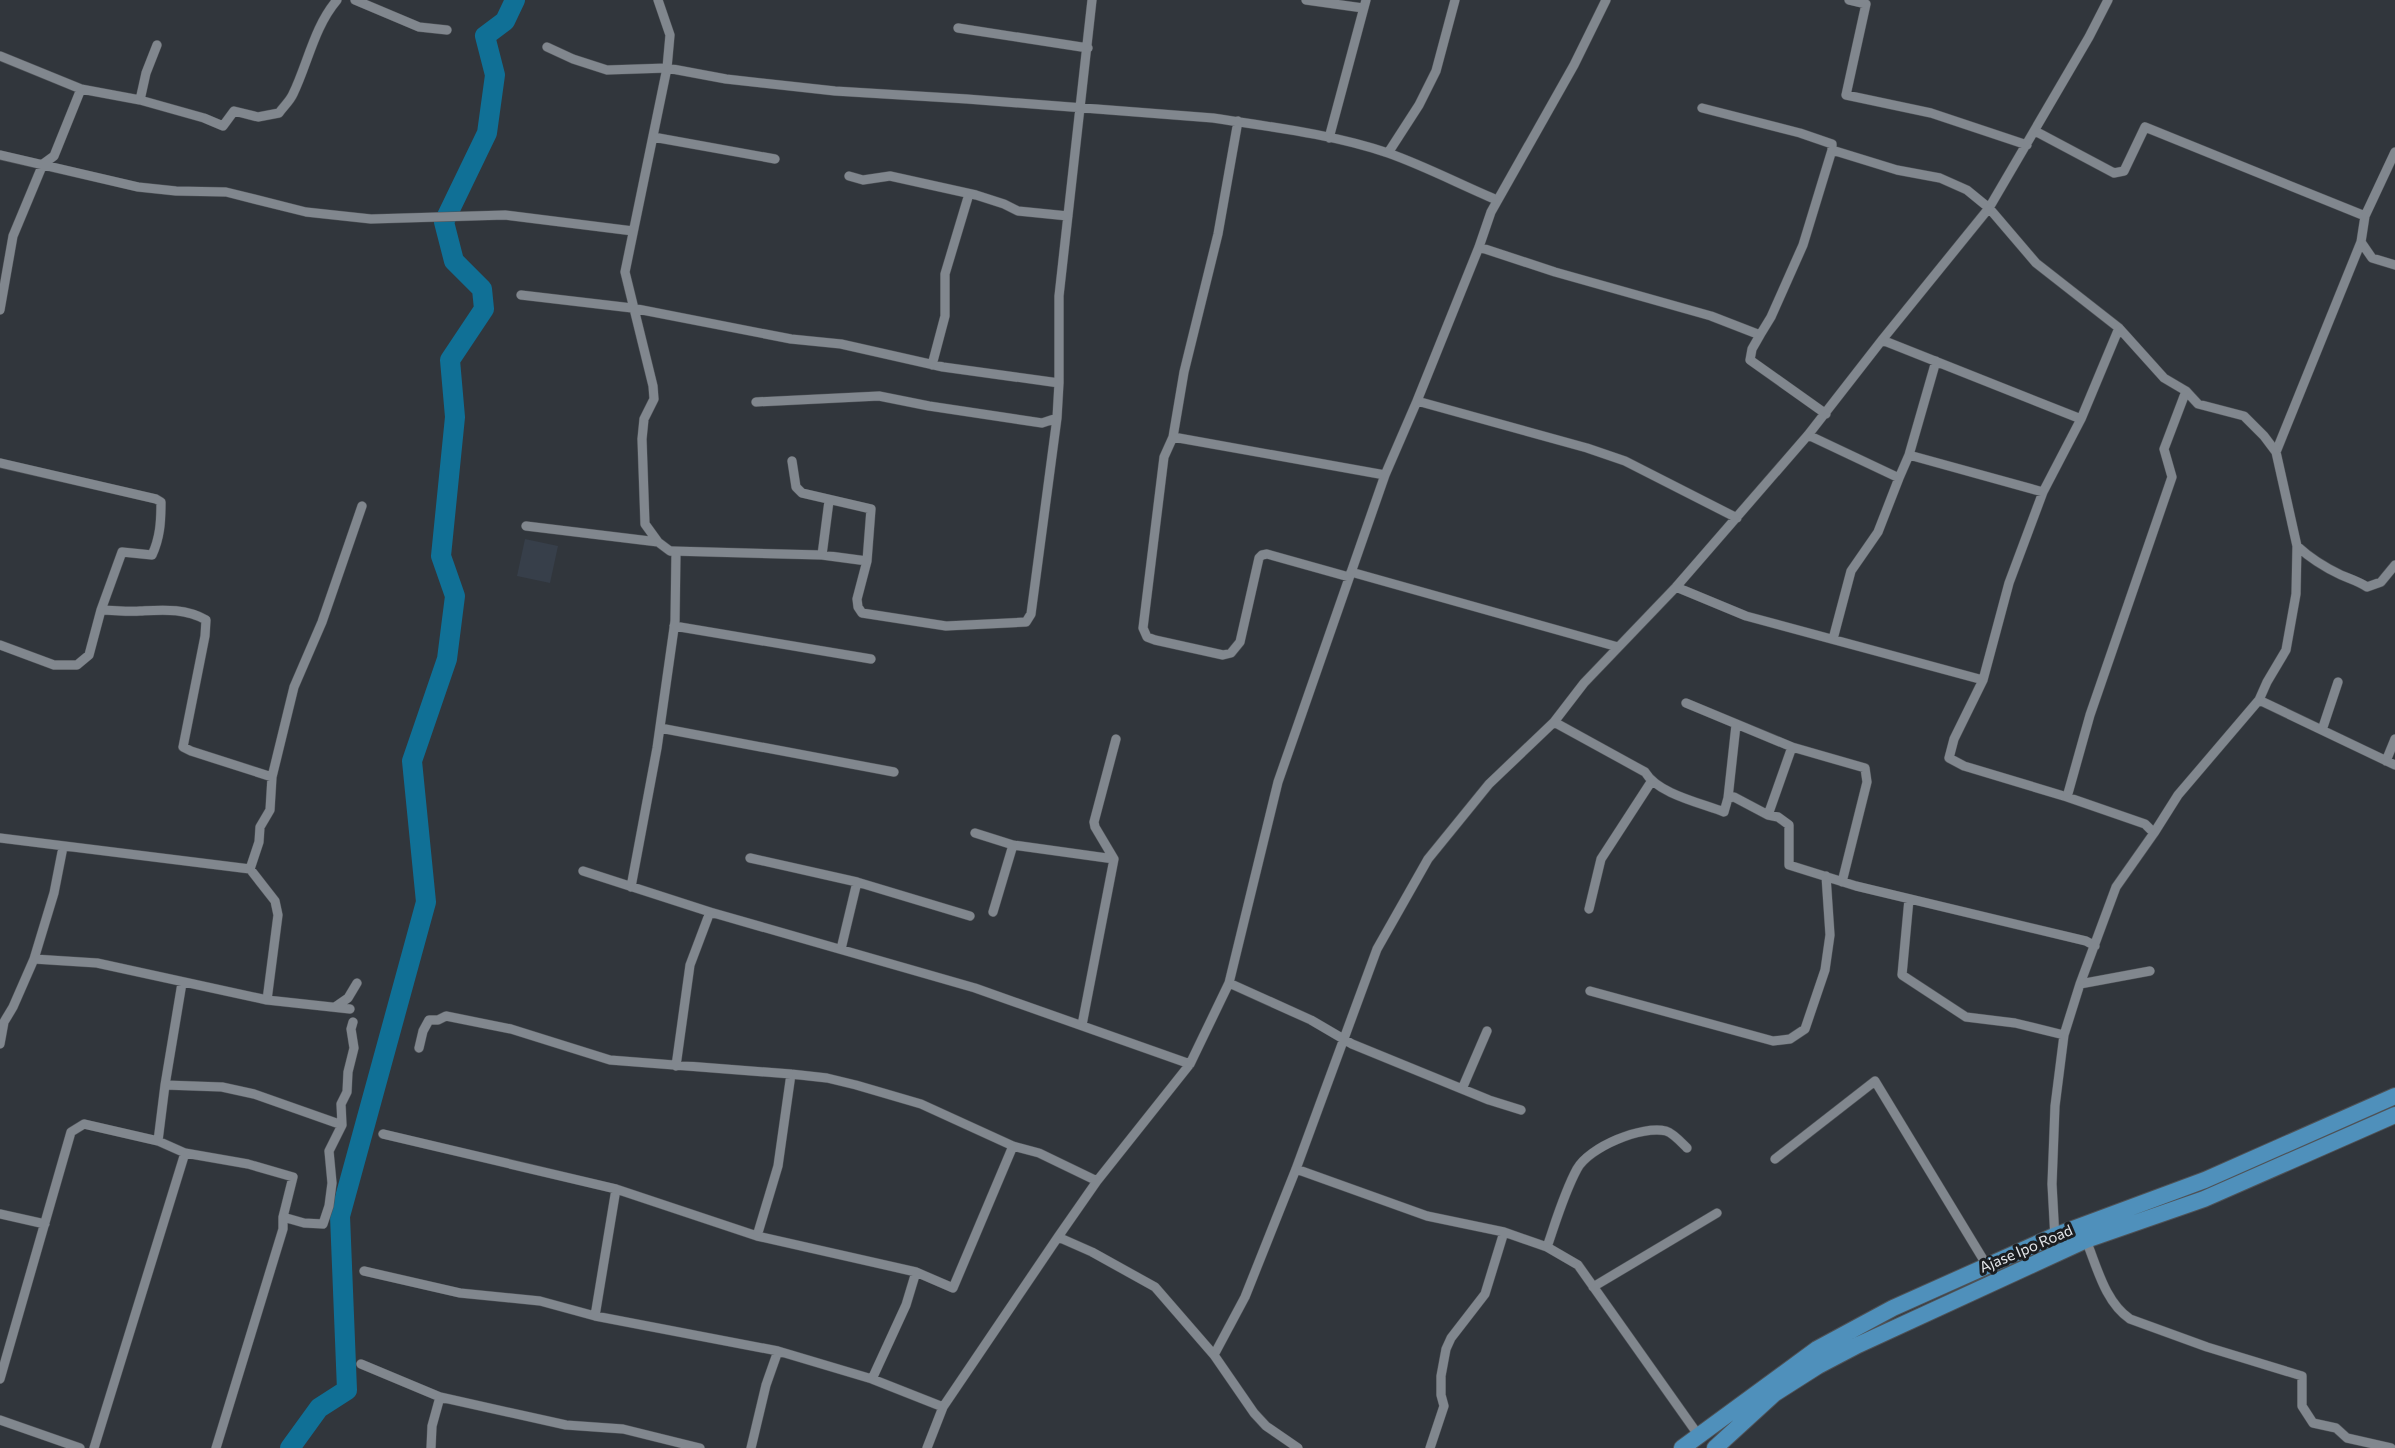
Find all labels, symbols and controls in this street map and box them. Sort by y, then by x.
street label: Ajase Ipo Road [1976,1220,2075,1276]

